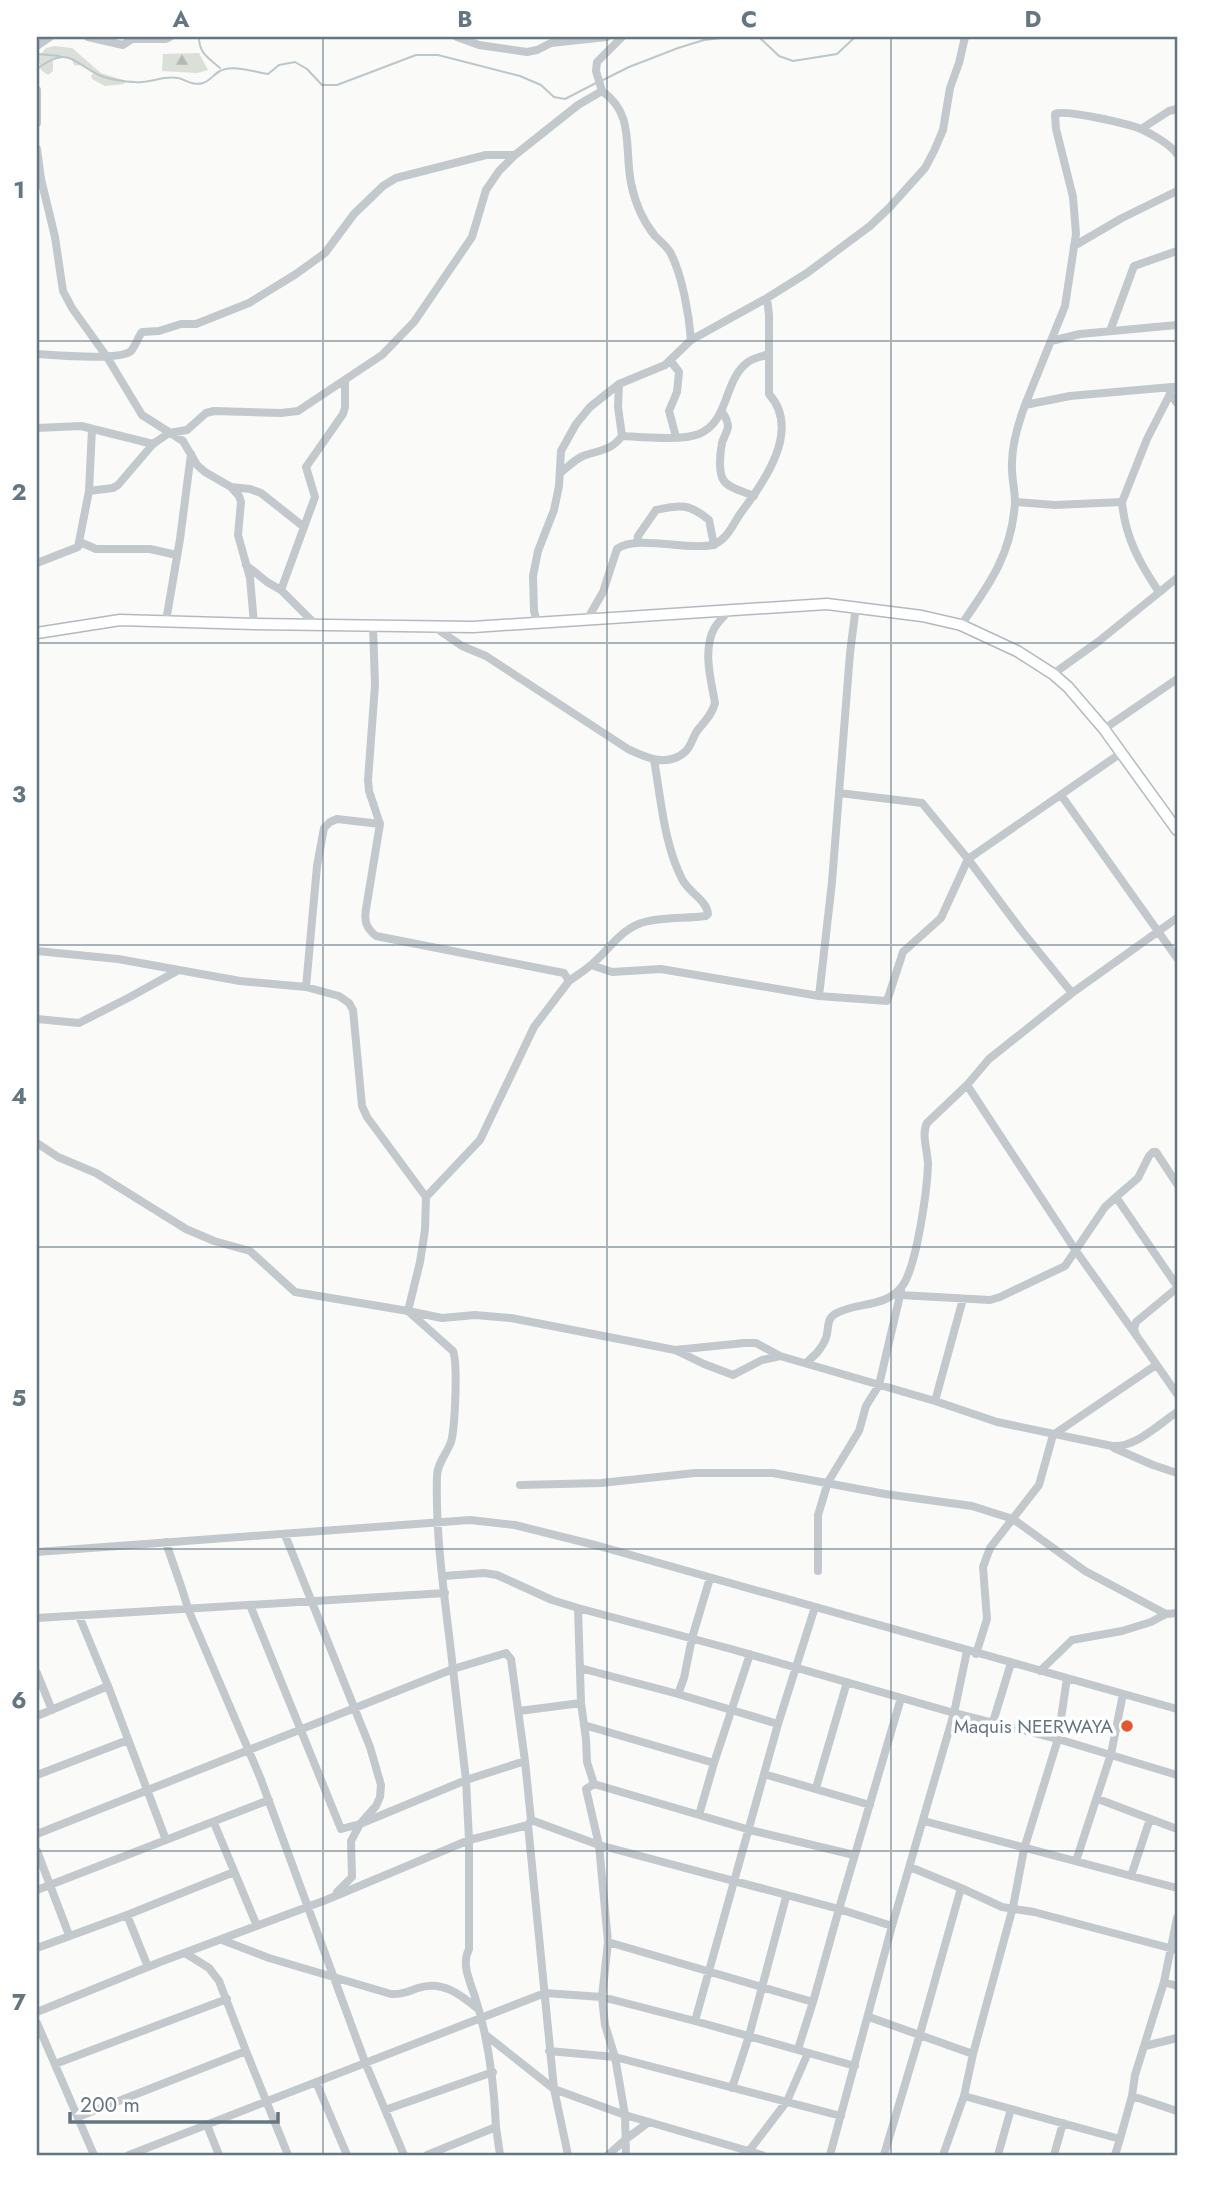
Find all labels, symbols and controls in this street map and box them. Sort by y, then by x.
text: A [172,2,190,36]
text: B [457,2,473,36]
text: C [741,2,757,36]
text: D [1025,2,1042,36]
text: 1 [13,173,25,207]
text: 2 [11,475,27,509]
text: 3 [12,777,26,811]
text: 4 [11,1079,27,1113]
text: 5 [12,1381,26,1415]
text: 6 [11,1683,27,1717]
place label: Maquis NEERWAYA [954,1713,1113,1740]
marker: Maquis NEERWAYA [1119,1718,1135,1734]
text: 7 [12,1985,26,2019]
scale bar [70,2080,278,2124]
text: 200 m [80,2090,140,2120]

